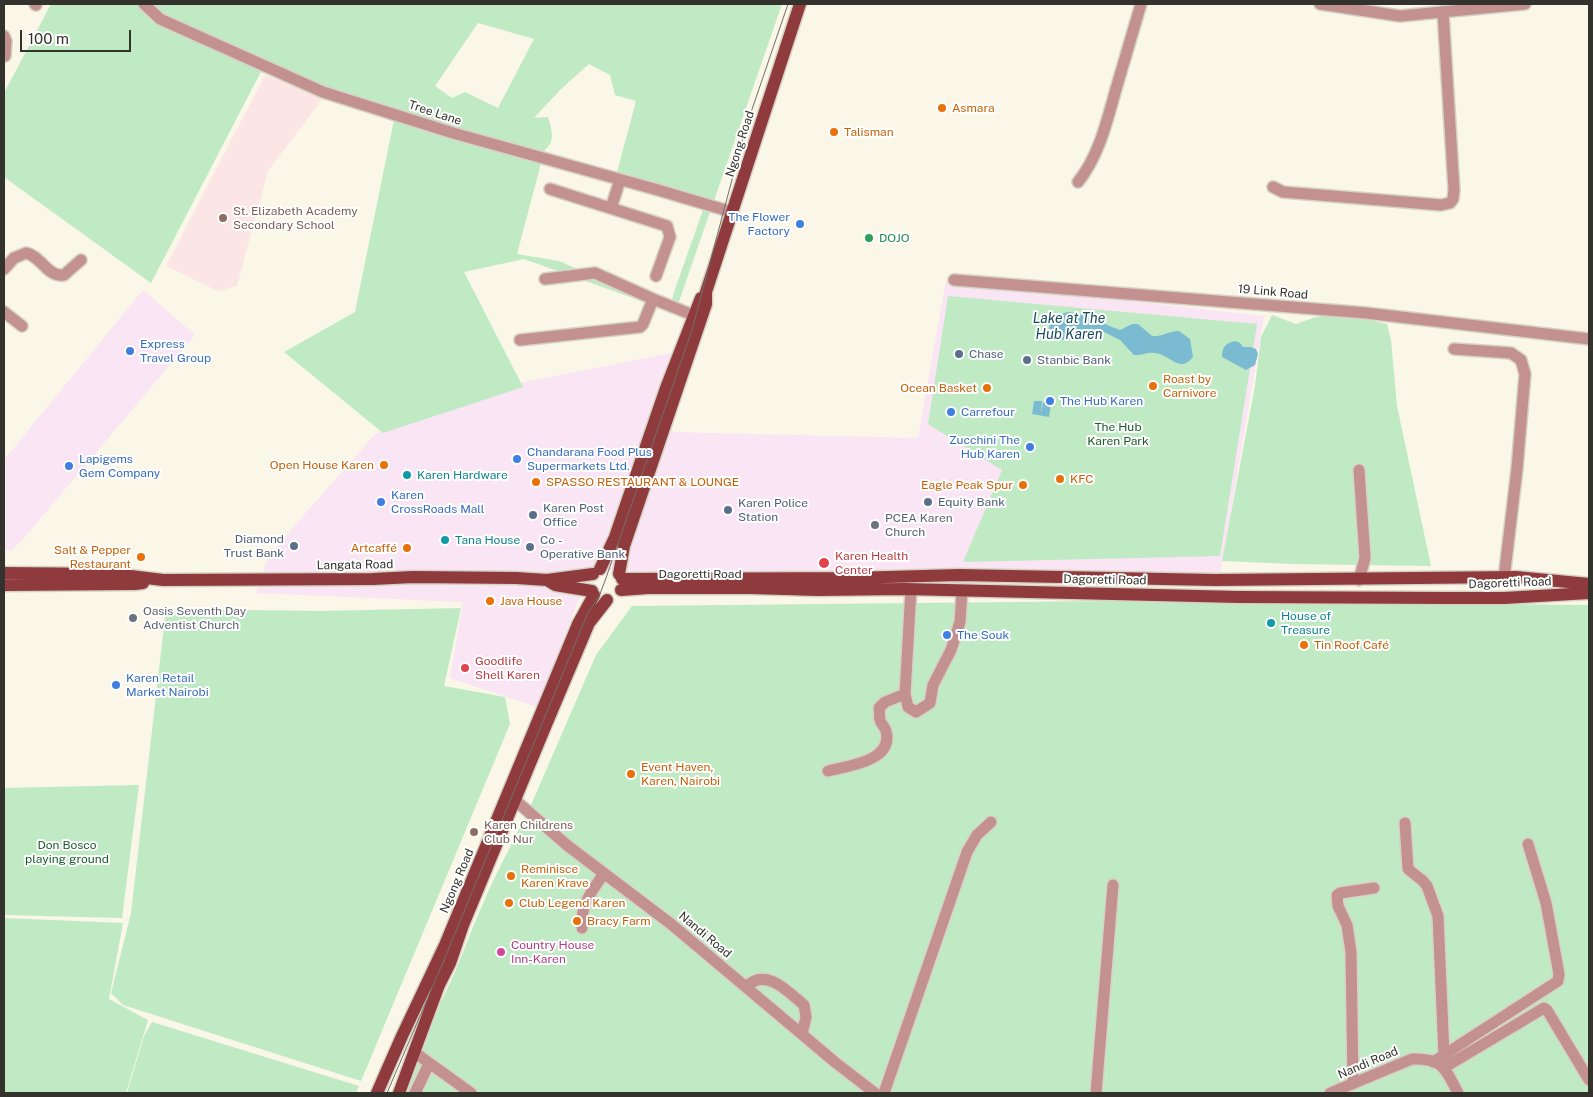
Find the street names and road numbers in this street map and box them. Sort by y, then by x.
street label: Tree Lane [407,98,463,128]
street label: Ngong Road [723,109,757,179]
street label: 19 Link Road [1237,282,1309,302]
street label: Langata Road [317,557,393,573]
street label: Dagoretti Road [658,567,742,581]
street label: Dagoretti Road [1063,572,1147,588]
street label: Dagoretti Road [1468,574,1552,592]
street label: Ngong Road [437,847,477,915]
street label: Nandi Road [676,909,734,961]
street label: Nandi Road [1336,1044,1400,1082]

